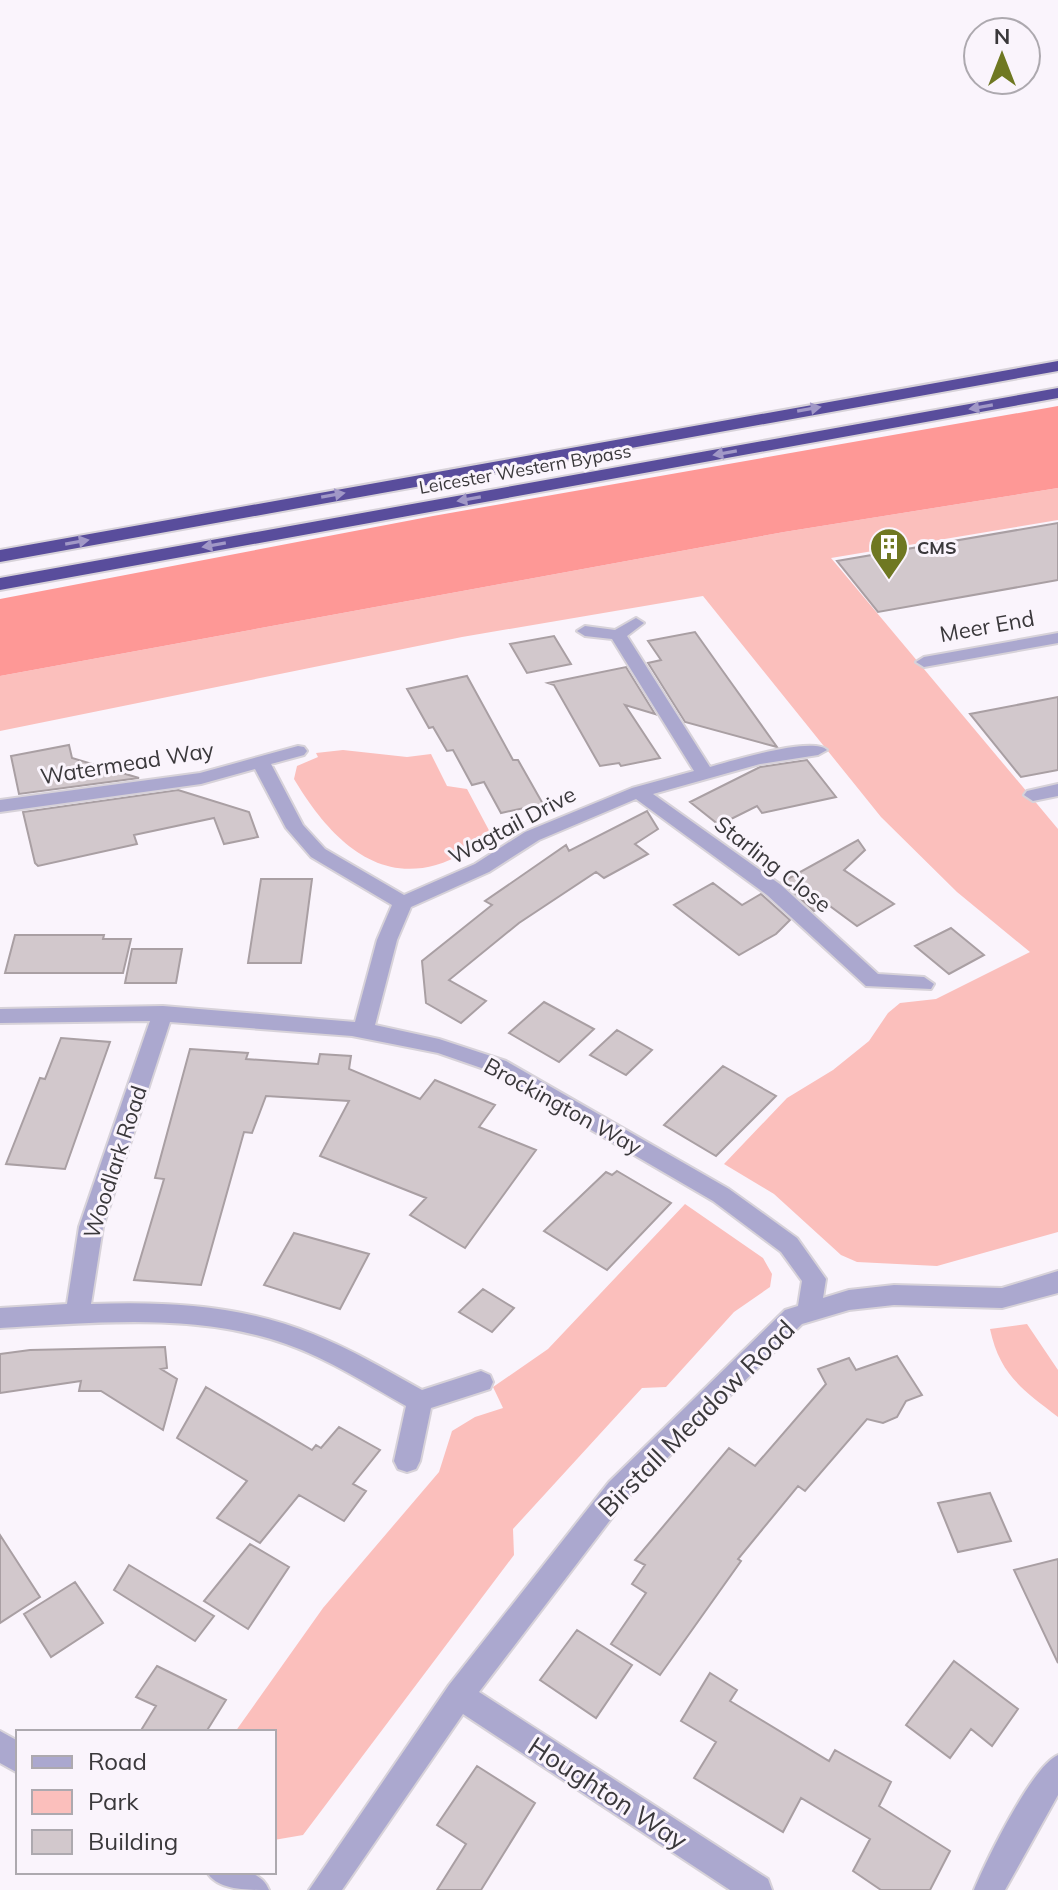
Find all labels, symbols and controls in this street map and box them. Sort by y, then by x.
north arrow [962,16,1042,96]
text: N [994,22,1010,50]
one-way arrow [968,401,993,414]
one-way arrow [796,402,821,414]
street label: Leicester Western Bypass [417,439,633,499]
one-way arrow [713,448,738,460]
one-way arrow [320,489,345,501]
one-way arrow [457,494,482,506]
building icon: CMS [868,526,910,581]
one-way arrow [65,536,90,548]
place label: CMS [917,536,957,559]
one-way arrow [201,540,226,552]
street label: Meer End [938,604,1036,648]
street label: Watermead Way [38,735,216,791]
street label: Wagtail Drive [444,780,580,870]
street label: Starling Close [709,810,837,918]
street label: Brockington Way [479,1051,647,1161]
street label: Woodlark Road [77,1082,153,1242]
street label: Birstall Meadow Road [591,1313,801,1523]
street label: Houghton Way [522,1729,694,1857]
legend [16,1730,276,1874]
text: Road [88,1746,147,1776]
text: Park [88,1786,139,1816]
text: Building [88,1826,178,1856]

